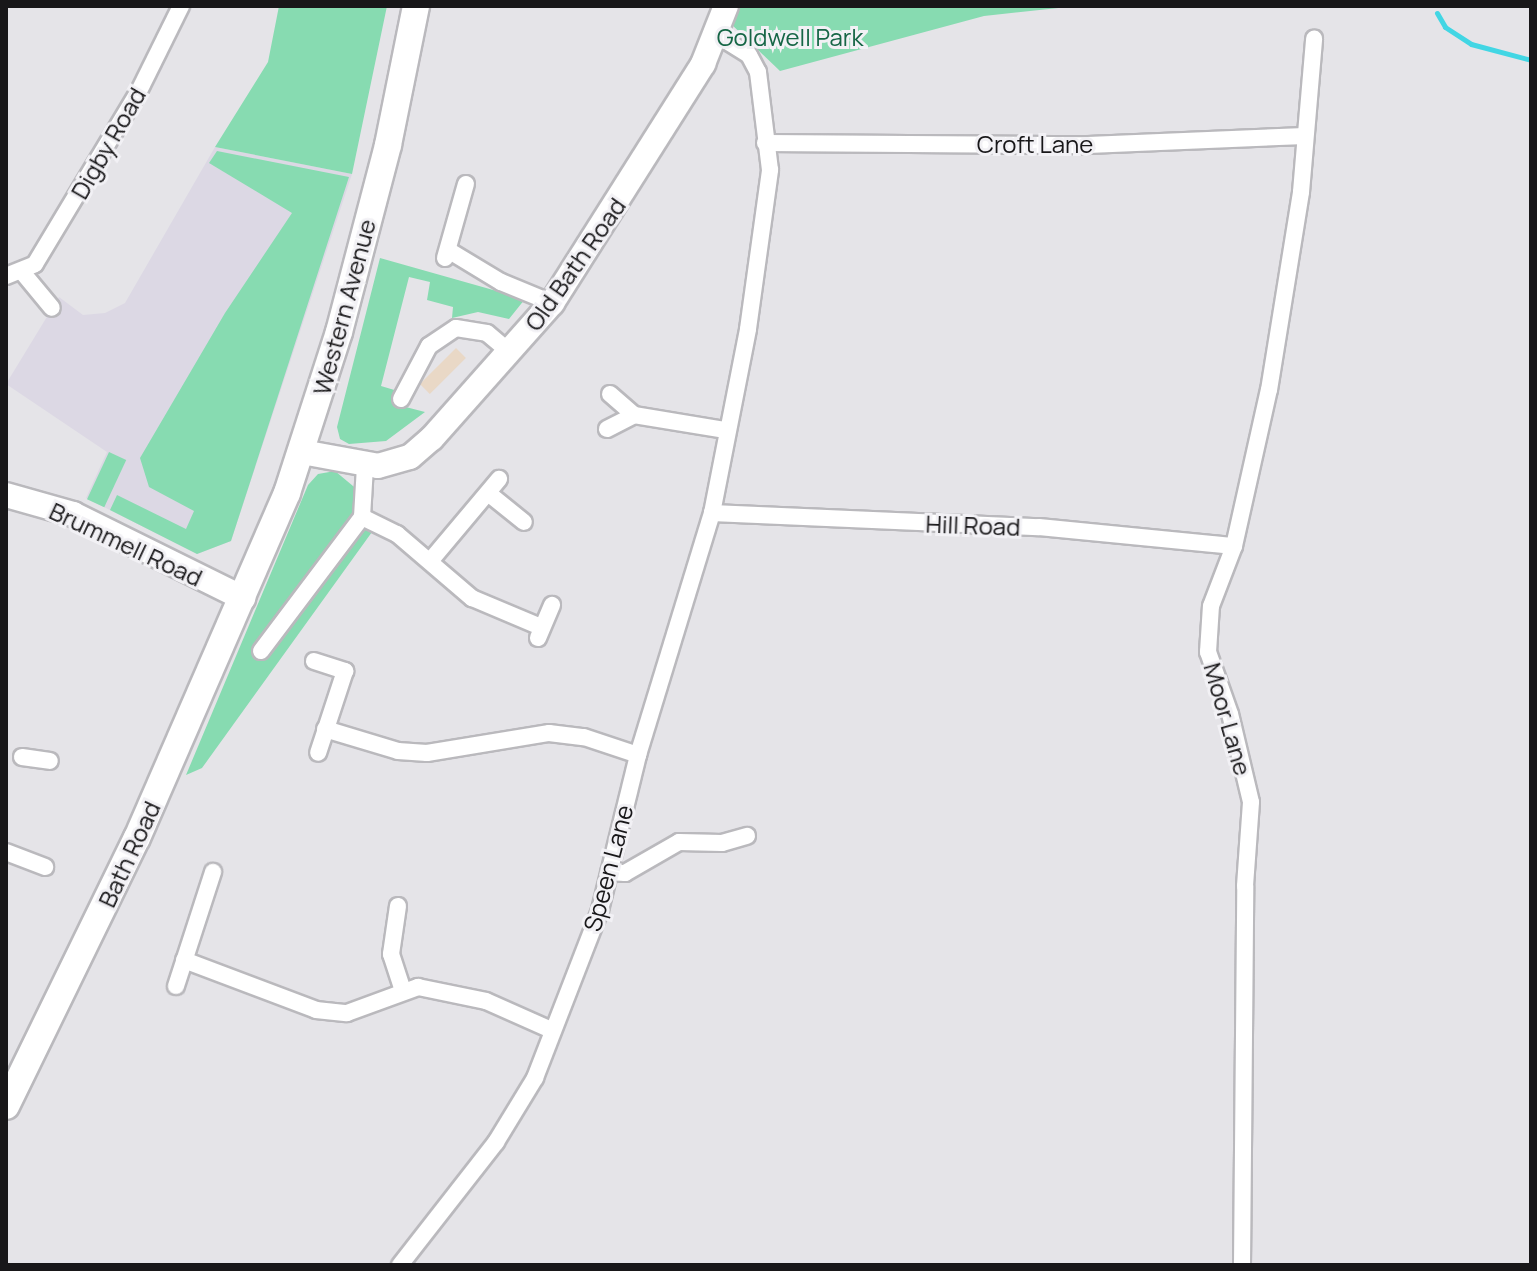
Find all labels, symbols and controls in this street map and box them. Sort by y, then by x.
park label: Goldwell Park [717,23,863,51]
street label: Digby Road [65,82,151,204]
street label: Croft Lane [977,130,1093,158]
street label: Old Bath Road [519,192,631,336]
street label: Western Avenue [307,216,381,398]
street label: Brummell Road [45,496,207,592]
street label: Hill Road [925,509,1021,541]
street label: Moor Lane [1198,659,1258,779]
street label: Bath Road [92,796,166,912]
street label: Speen Lane [577,802,639,934]

